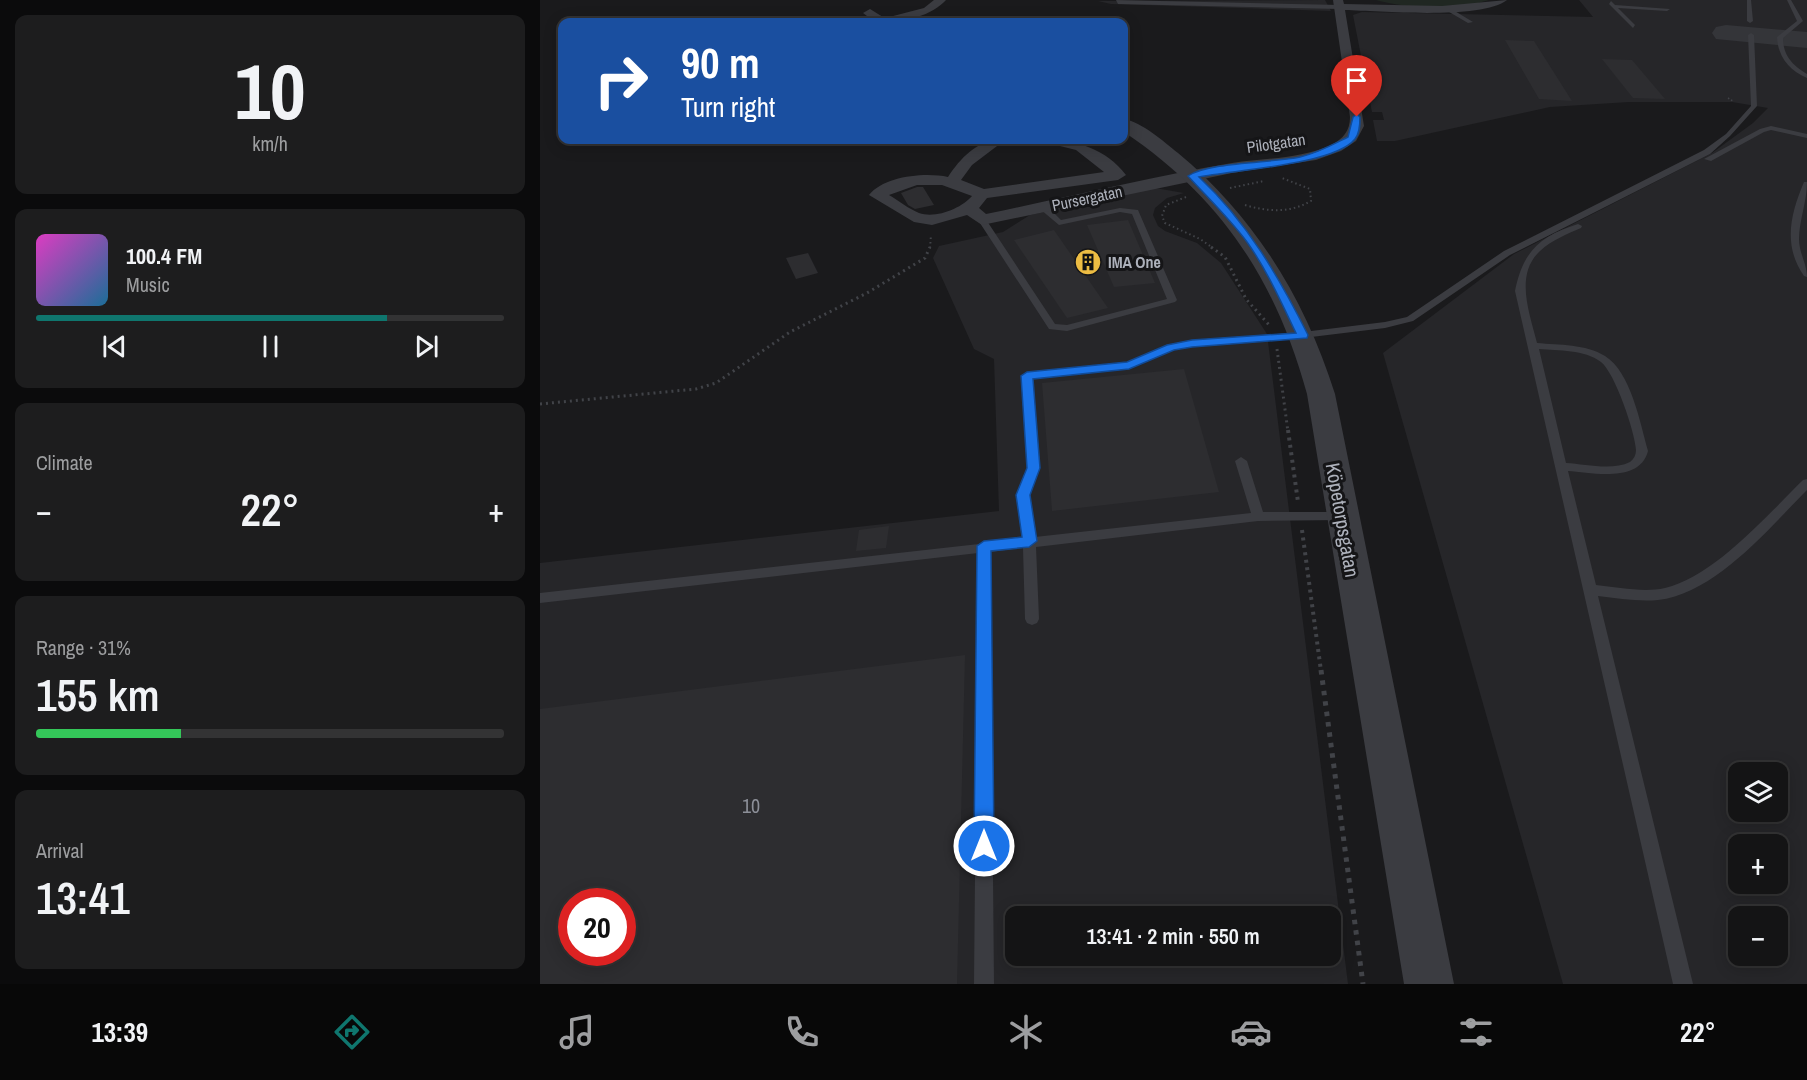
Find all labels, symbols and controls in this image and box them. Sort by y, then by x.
text: 90 m [681,35,760,91]
text: 10 [234,38,306,143]
icon: right [582,42,660,120]
pin [1331,55,1382,117]
icon: arrive [1340,64,1373,97]
text: Turn right [681,89,775,125]
street label: Pilotgatan [1245,128,1307,158]
text: km/h [252,130,288,157]
street label: Pursergatan [1050,180,1124,216]
text: 100.4 FM [126,241,202,271]
building icon: IMA One [1073,247,1103,277]
place label: IMA One [1108,251,1161,273]
text: Music [126,271,170,298]
icon: previous [98,330,131,363]
icon: pause [254,330,287,363]
icon: next [410,330,443,363]
text: Climate [36,449,93,476]
street label: Köpetorpsgatan [1320,461,1366,579]
text: 22° [240,479,300,540]
text: − [36,488,52,532]
text: + [488,488,504,532]
text: Range · 31% [36,634,131,661]
text: 155 km [36,664,160,725]
map controls [1728,762,1788,966]
button: layers [1728,762,1788,822]
house number: 10 [742,792,760,819]
position arrow [952,814,1016,878]
button: + [1728,834,1788,894]
text: Arrival [36,837,83,864]
text: 13:41 [36,867,130,928]
speed limit sign: 20 [558,888,636,966]
button: − [1728,906,1788,966]
text: 13:41 · 2 min · 550 m [1086,921,1260,951]
icon: directions [331,1011,373,1053]
icon: music [556,1011,598,1053]
icon: phone [781,1011,823,1053]
icon: climate [1005,1011,1047,1053]
icon: car [1230,1011,1272,1053]
icon: filters [1455,1011,1497,1053]
text: 13:39 [91,1014,148,1050]
text: 22° [1680,1014,1716,1050]

